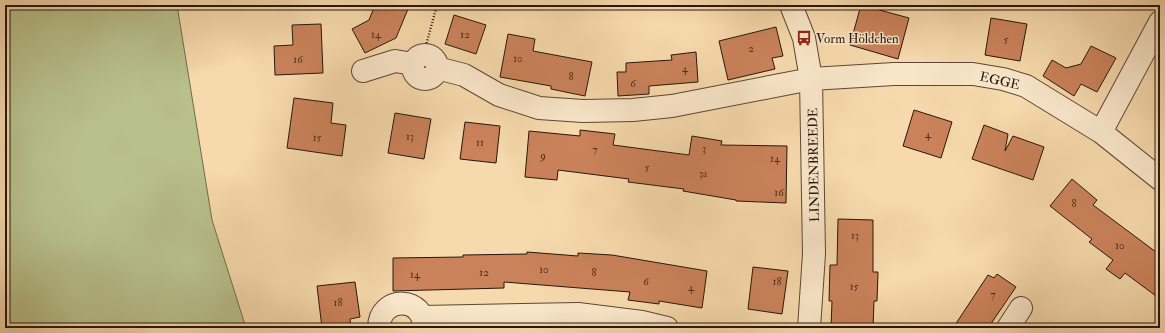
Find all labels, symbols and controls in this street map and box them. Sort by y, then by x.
house number: 14 [371,28,382,41]
house number: 12 [460,28,470,41]
bus stop icon: Vorm Höldchen [795,29,813,47]
place label: Vorm Höldchen [816,31,899,47]
house number: 5 [1004,33,1009,46]
house number: 2 [748,42,754,55]
house number: 10 [513,52,523,65]
house number: 16 [293,53,304,66]
house number: 4 [682,62,689,75]
street label: EGGE [978,69,1021,93]
house number: 8 [568,70,574,83]
house number: 6 [630,77,637,90]
street label: LINDENBREEDE [805,108,823,222]
house number: 4 [925,128,932,141]
house number: 13 [406,130,414,143]
house number: 15 [313,131,322,144]
house number: 11 [476,136,484,149]
house number: 3 [702,142,706,155]
house number: 7 [592,143,598,156]
house number: 9 [539,149,546,162]
house number: 14 [770,152,781,165]
house number: 5 [645,161,650,174]
house number: 3a [699,167,708,180]
house number: 16 [774,186,785,199]
house number: 8 [1071,197,1077,210]
house number: 13 [851,229,859,242]
house number: 10 [1115,239,1125,252]
house number: 10 [539,263,549,276]
house number: 12 [479,266,489,279]
house number: 8 [591,266,597,279]
house number: 14 [410,268,421,281]
house number: 6 [643,275,650,288]
house number: 18 [772,275,782,288]
house number: 15 [850,280,859,293]
house number: 4 [688,281,695,294]
house number: 7 [990,288,996,301]
house number: 18 [333,296,343,309]

